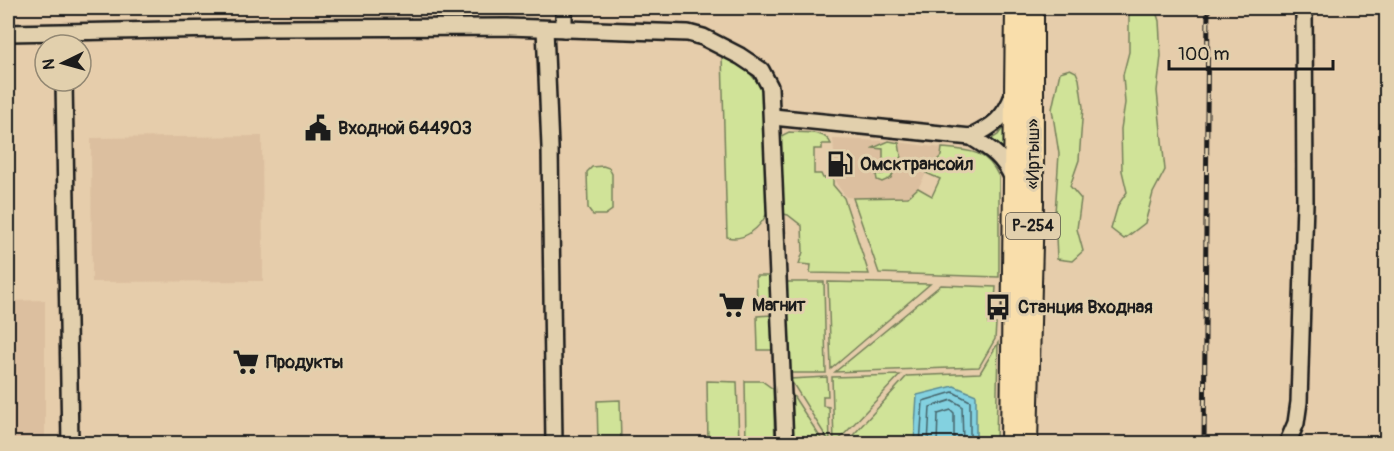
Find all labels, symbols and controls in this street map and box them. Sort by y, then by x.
north arrow [33,33,93,93]
scale bar [1169,33,1332,71]
text: 100 m [1178,43,1230,66]
text: N [39,58,59,70]
public building icon: Входной 644903 [303,113,333,143]
place label: Входной 644903 [338,117,472,140]
street label: «Иртыш» [1022,119,1045,189]
fuel station icon: Омсктрансойл [825,149,855,179]
place label: Омсктрансойл [860,153,974,176]
road number: Р-254 [1006,213,1060,239]
supermarket icon: Магнит [717,290,747,320]
bus stop icon: Станция Входная [983,292,1013,322]
place label: Магнит [752,294,806,317]
place label: Станция Входная [1018,296,1153,319]
supermarket icon: Продукты [231,347,261,377]
place label: Продукты [266,351,343,374]

